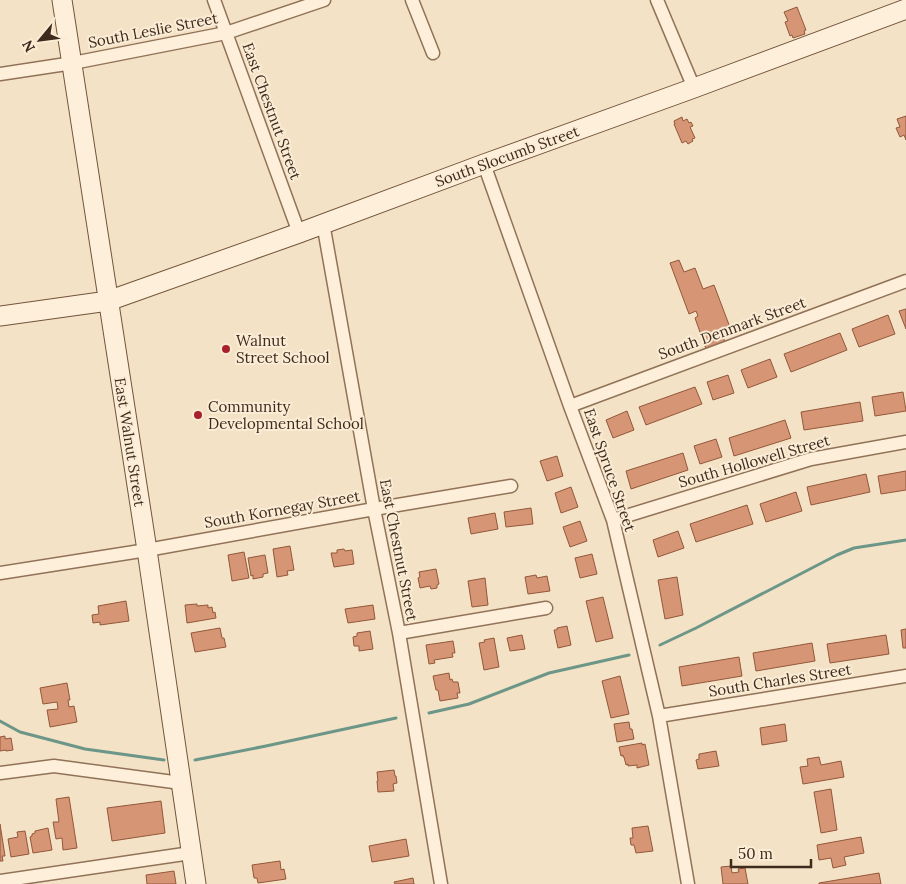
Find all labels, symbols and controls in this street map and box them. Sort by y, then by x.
street label: South Leslie Street [87,8,220,52]
north arrow [15,15,65,65]
text: N [18,37,39,55]
street label: East Chestnut Street [238,40,306,182]
street label: South Slocumb Street [432,121,582,191]
street label: South Denmark Street [656,292,808,364]
place label: Walnut Street School [236,331,330,367]
marker: Walnut Street School [220,343,232,355]
street label: East Walnut Street [110,376,150,508]
place label: Community Developmental School [208,397,364,433]
street label: East Spruce Street [580,406,640,534]
marker: Community Developmental School [192,409,204,421]
street label: South Hollowell Street [676,430,832,492]
street label: East Chestnut Street [376,477,422,623]
street label: South Kornegay Street [203,486,362,532]
street label: South Charles Street [707,659,853,701]
scale bar [731,836,811,868]
text: 50 m [738,844,773,863]

